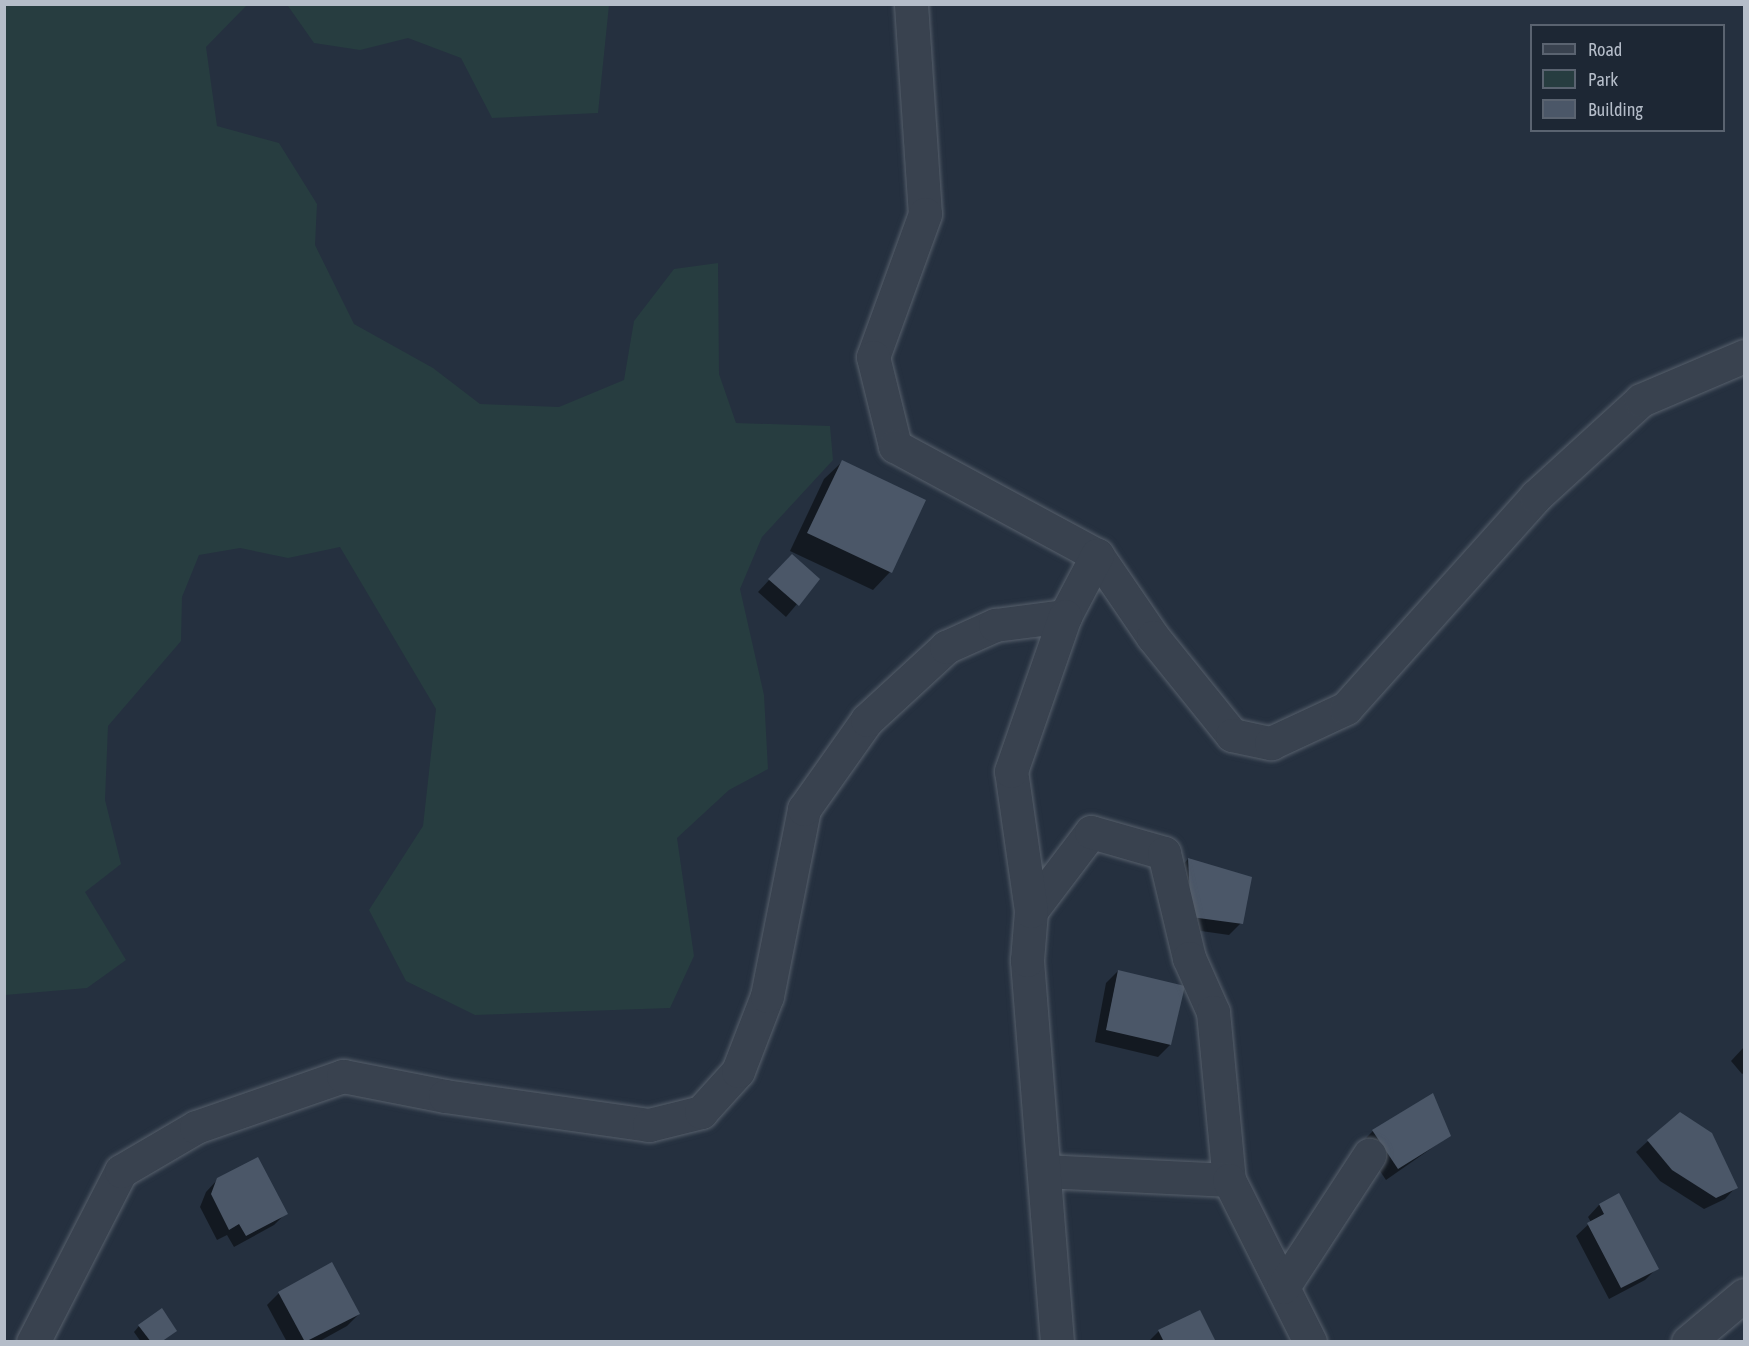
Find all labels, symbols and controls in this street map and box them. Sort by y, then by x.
legend [1530,24,1725,132]
text: Road [1588,39,1622,60]
text: Park [1588,69,1618,90]
text: Building [1588,99,1643,120]

